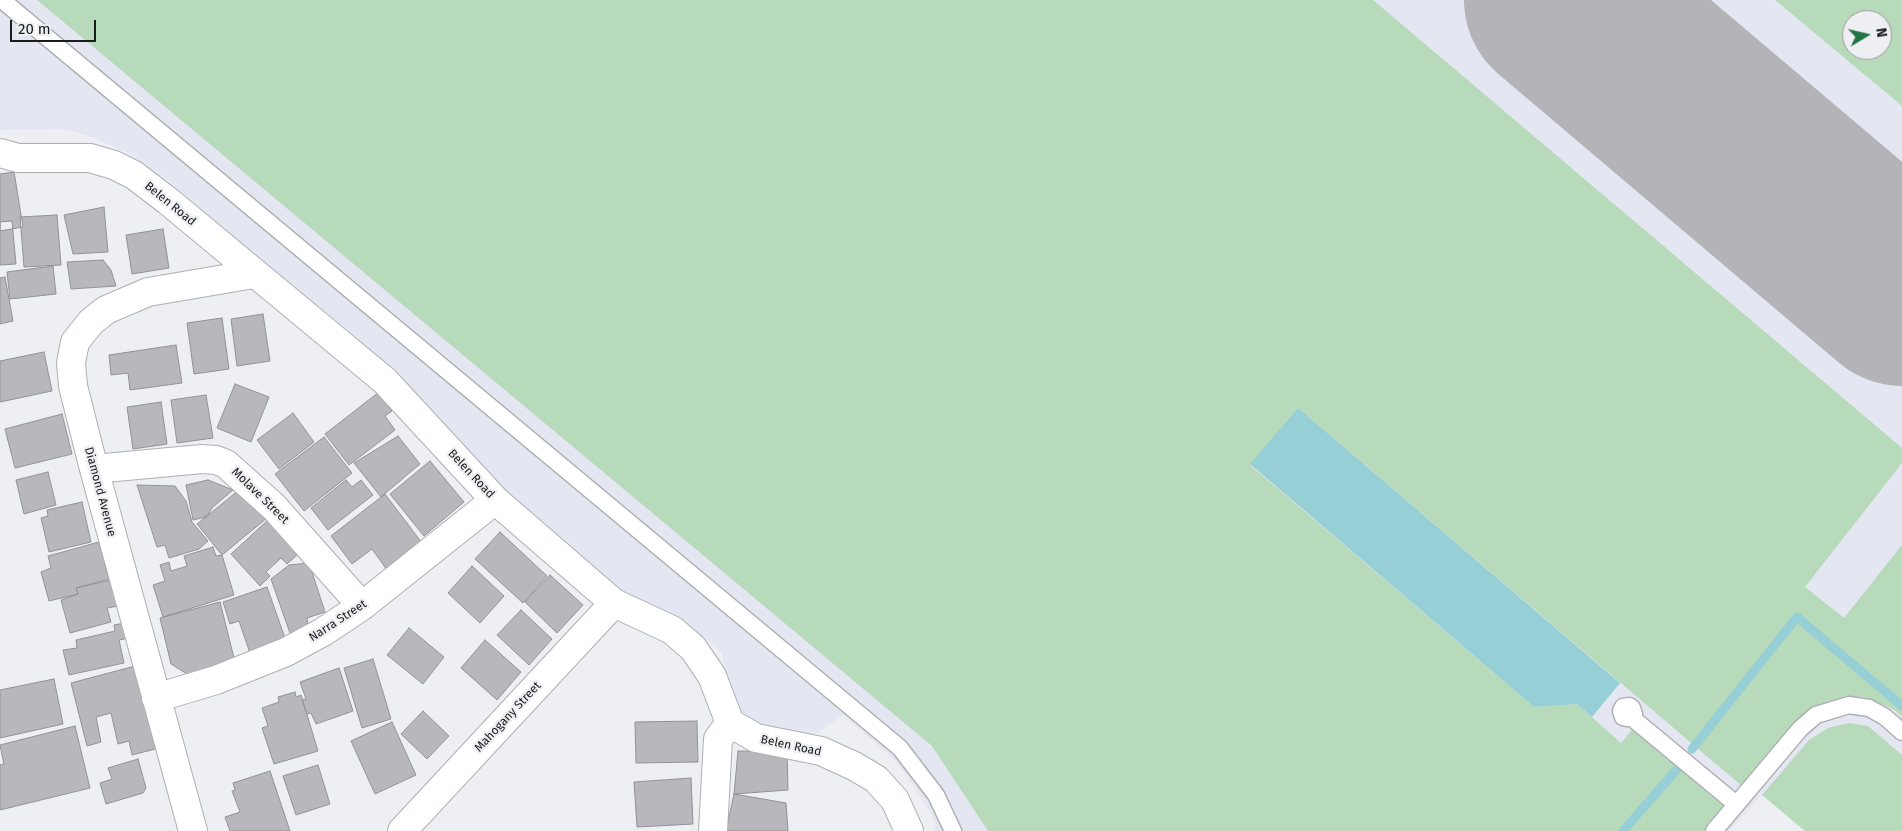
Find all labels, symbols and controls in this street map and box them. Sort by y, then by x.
scale bar [12,10,99,42]
north arrow [1842,10,1892,60]
text: 20 m [18,20,51,38]
text: N [1872,27,1890,39]
street label: Belen Road [141,179,199,229]
street label: Diamond Avenue [81,446,119,538]
street label: Belen Road [445,447,497,501]
street label: Molave Street [228,465,292,527]
street label: Narra Street [306,597,370,645]
street label: Mahogany Street [472,679,544,755]
street label: Belen Road [759,733,823,759]

